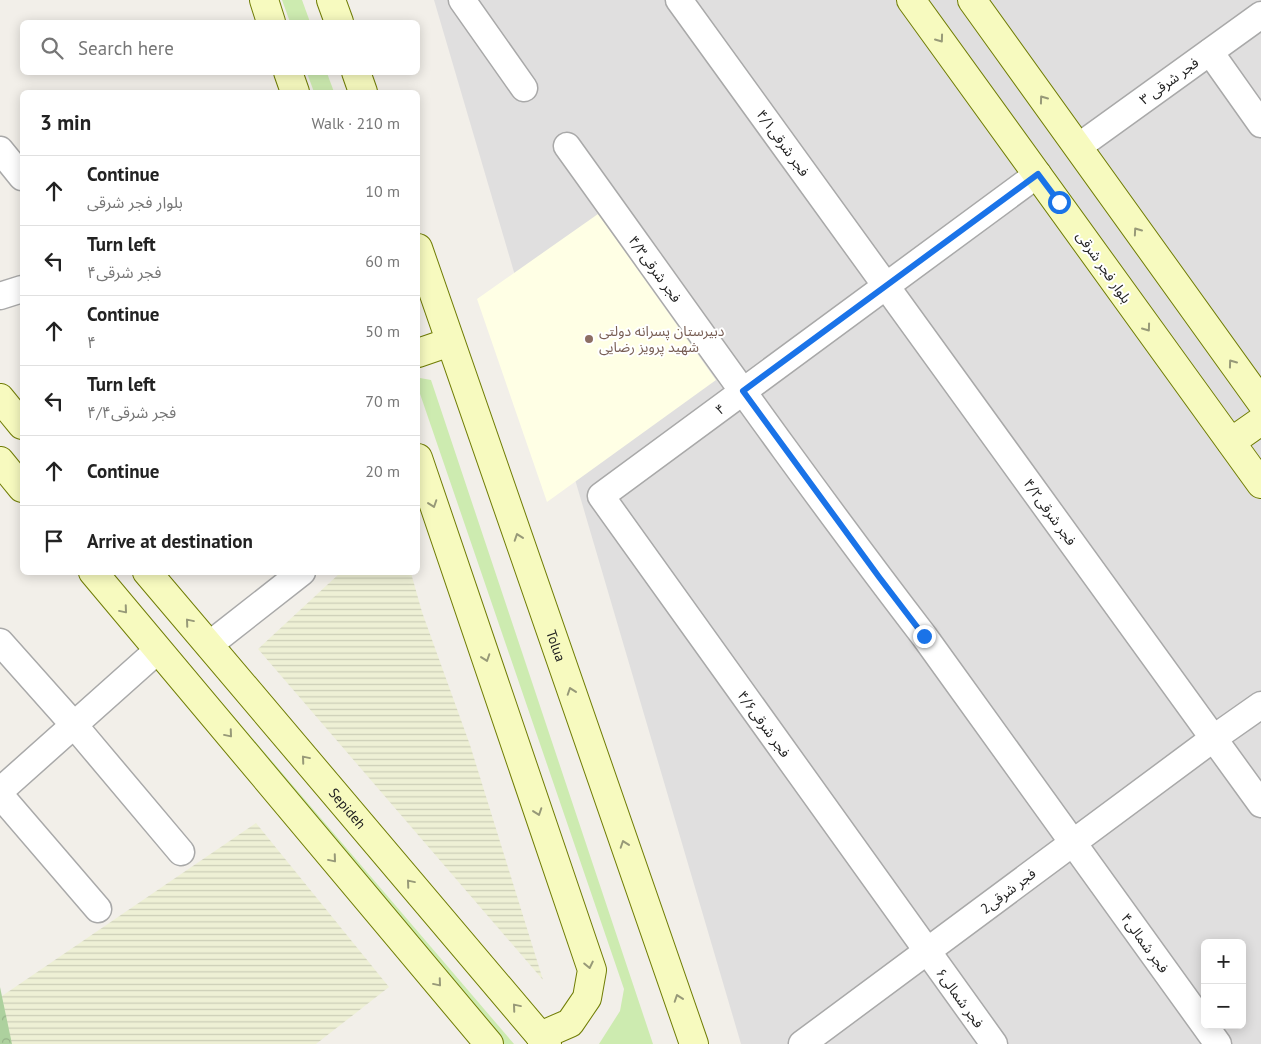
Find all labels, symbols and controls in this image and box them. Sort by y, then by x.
search box [20,20,420,75]
one-way arrow [934,33,943,43]
icon: search [38,34,66,62]
text: Search here [78,36,174,60]
street label: ۳ فجر شرقی [1136,53,1202,109]
one-way arrow [1040,95,1049,105]
street label: فجر شرقی۴/۱ [753,106,813,180]
text: 3 min [40,109,91,136]
text: Walk · 210 m [311,113,400,133]
text: Continue [87,162,159,186]
icon: ahead [40,177,68,205]
text: 10 m [365,181,400,201]
route start [1048,191,1071,214]
text: بلوار فجر شرقی [87,192,183,212]
street label: بلوار فجر شرقی [1073,227,1136,307]
one-way arrow [1134,227,1143,237]
text: Turn left [87,232,156,256]
street label: فجر شرقی۴/۳ [625,232,685,306]
icon: left [40,247,68,275]
text: 60 m [365,251,400,271]
text: فجر شرقی۴ [87,262,161,282]
text: Continue [87,302,159,326]
icon: ahead [40,317,68,345]
text: 50 m [365,321,400,341]
place label: دبیرستان پسرانه دولتی شهید پرویز رضایی [599,322,725,357]
one-way arrow [1141,322,1150,332]
text: ۴ [87,332,96,352]
marker: دبیرستان پسرانه دولتی شهید پرویز رضایی [583,333,595,345]
one-way arrow [1230,360,1238,369]
text: Turn left [87,372,156,396]
icon: left [40,387,68,415]
text: 70 m [365,391,400,411]
street label: ۴ [711,399,729,419]
text: فجر شرقی۴/۴ [87,402,176,422]
icon: ahead [40,457,68,485]
text: Continue [87,459,159,483]
text: 20 m [365,461,400,481]
street label: فجر شرقی۴/۲ [1020,475,1080,549]
one-way arrow [427,499,437,508]
icon: arrive [40,527,68,555]
text: Arrive at destination [87,529,253,553]
one-way arrow [514,534,524,542]
one-way arrow [119,604,127,613]
one-way arrow [186,618,195,627]
route end [913,625,936,648]
street label: Tolua [542,628,570,664]
one-way arrow [480,653,490,661]
one-way arrow [567,687,577,696]
street label: فجر شرقی۴/۶ [734,687,794,761]
one-way arrow [223,729,232,738]
one-way arrow [303,756,311,765]
street label: Sepideh [325,784,370,833]
one-way arrow [532,807,542,815]
one-way arrow [620,841,630,849]
one-way arrow [328,853,337,862]
street label: 2فجر شرقی [977,864,1039,918]
one-way arrow [408,880,416,889]
street label: فجر شمالی۴ [1117,910,1173,976]
map controls [1201,939,1246,1029]
button: + [1201,939,1246,984]
one-way arrow [584,961,594,970]
street label: فجر شمالی۶ [932,965,988,1031]
one-way arrow [432,977,441,986]
button: − [1201,984,1246,1029]
one-way arrow [673,994,683,1003]
one-way arrow [513,1004,521,1013]

